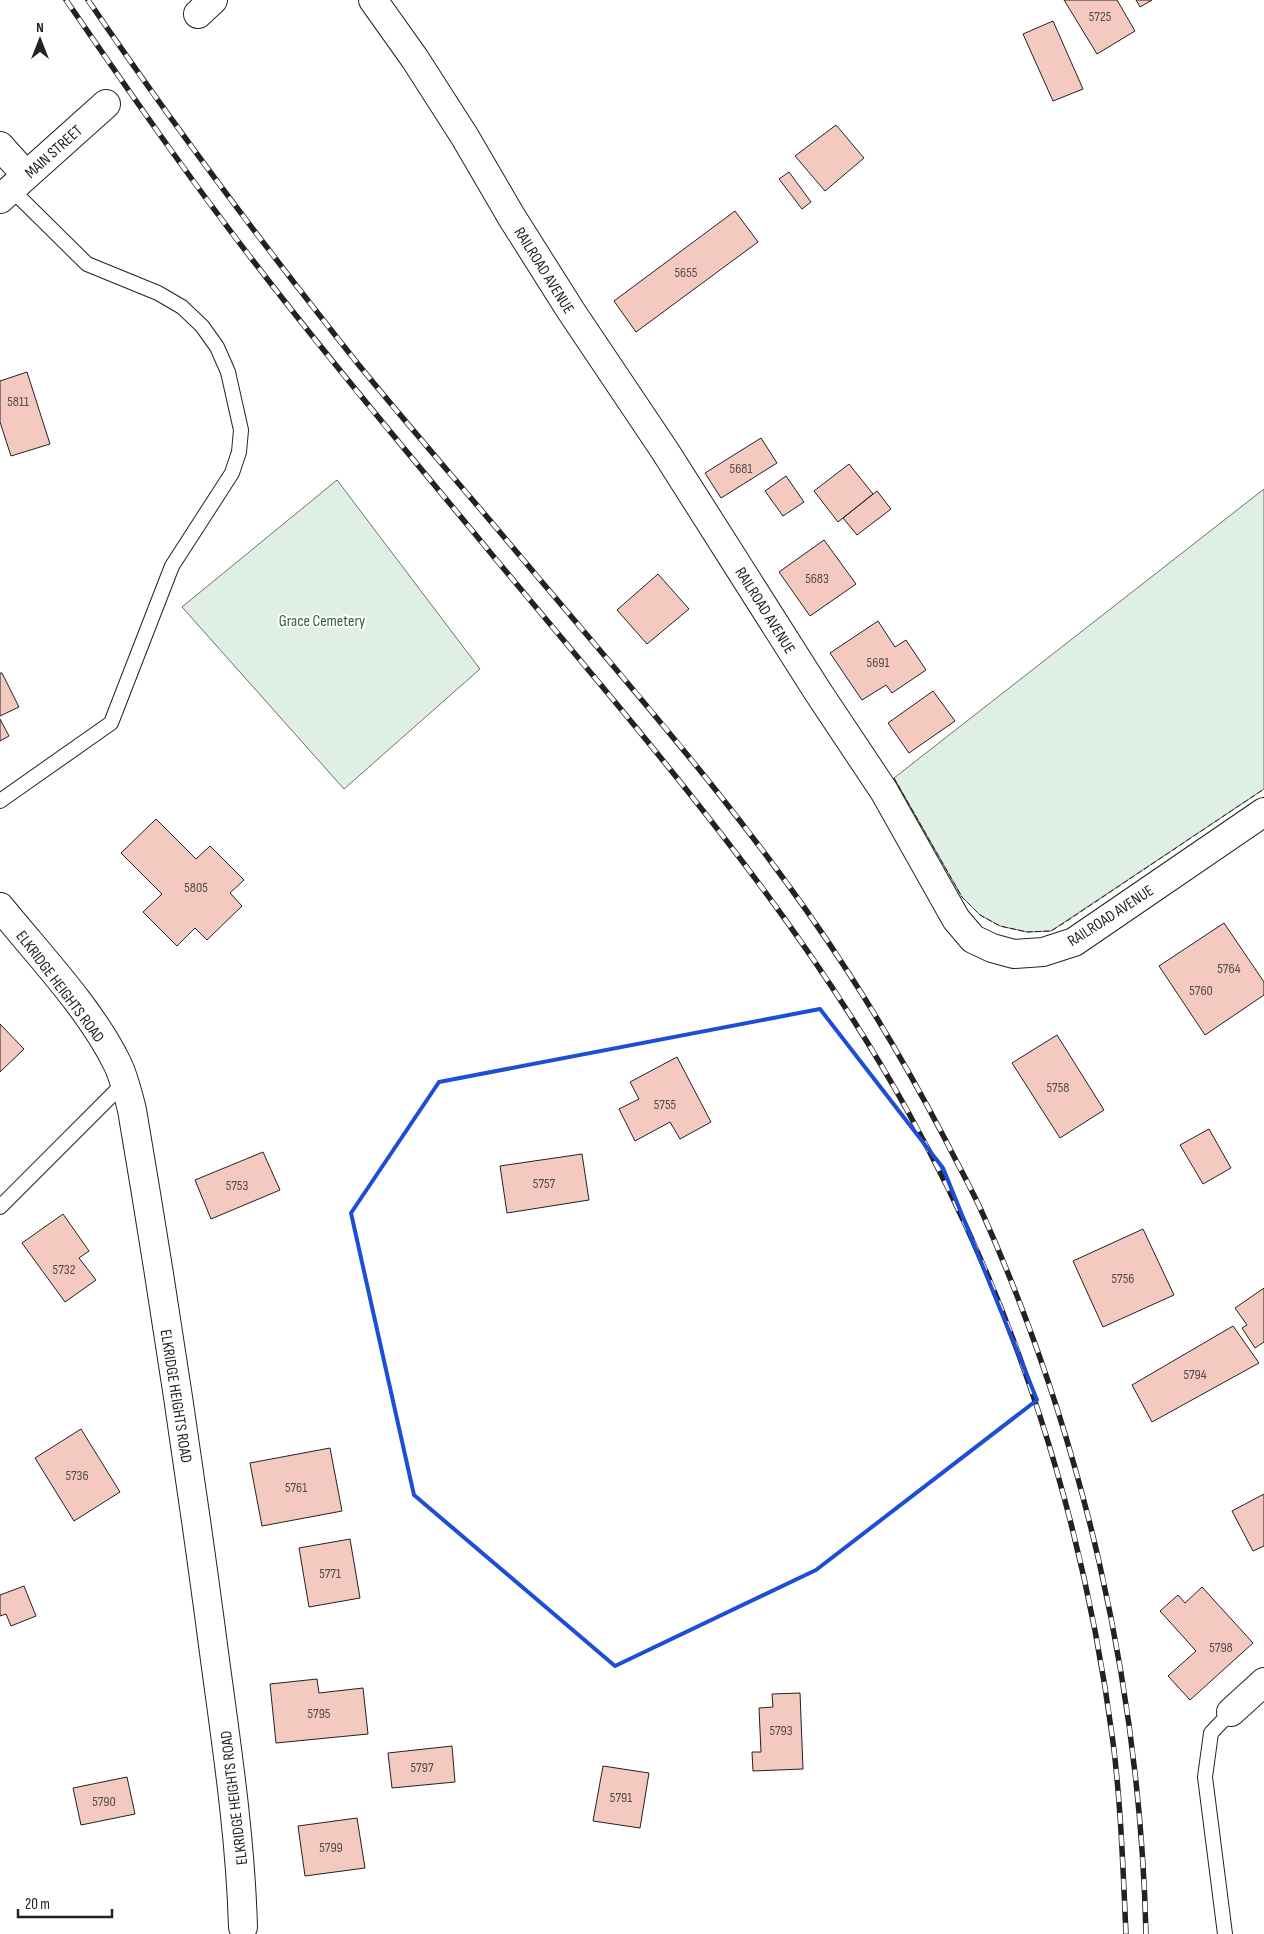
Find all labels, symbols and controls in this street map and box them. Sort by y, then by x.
house number: 5725 [1089,8,1112,25]
north arrow [15,15,65,65]
text: N [36,19,44,36]
street label: MAIN STREET [21,121,87,183]
street label: RAILROAD AVENUE [510,224,578,318]
house number: 5655 [675,264,698,281]
house number: 5811 [7,393,29,410]
house number: 5681 [730,460,752,477]
street label: RAILROAD AVENUE [731,564,799,658]
house number: 5683 [805,570,829,587]
park label: Grace Cemetery [279,612,365,631]
house number: 5691 [867,654,889,671]
house number: 5805 [184,879,208,896]
street label: RAILROAD AVENUE [1064,881,1157,951]
street label: ELKRIDGE HEIGHTS ROAD [12,927,108,1047]
house number: 5764 [1217,960,1241,977]
house number: 5760 [1189,982,1213,999]
house number: 5758 [1047,1079,1069,1096]
house number: 5755 [654,1096,677,1113]
house number: 5757 [533,1175,556,1192]
house number: 5753 [226,1177,248,1194]
house number: 5732 [53,1261,76,1278]
house number: 5756 [1112,1270,1134,1287]
street label: ELKRIDGE HEIGHTS ROAD [156,1328,195,1465]
house number: 5794 [1183,1366,1207,1383]
house number: 5736 [65,1467,89,1484]
house number: 5761 [285,1479,307,1496]
house number: 5771 [319,1565,341,1582]
house number: 5798 [1209,1639,1233,1656]
house number: 5795 [308,1705,331,1722]
house number: 5793 [769,1722,793,1739]
street label: ELKRIDGE HEIGHTS ROAD [217,1730,252,1866]
house number: 5797 [411,1759,434,1776]
house number: 5791 [610,1789,632,1806]
house number: 5790 [92,1793,116,1810]
house number: 5799 [319,1839,343,1856]
scale bar [18,1886,111,1918]
text: 20 m [25,1895,50,1914]

